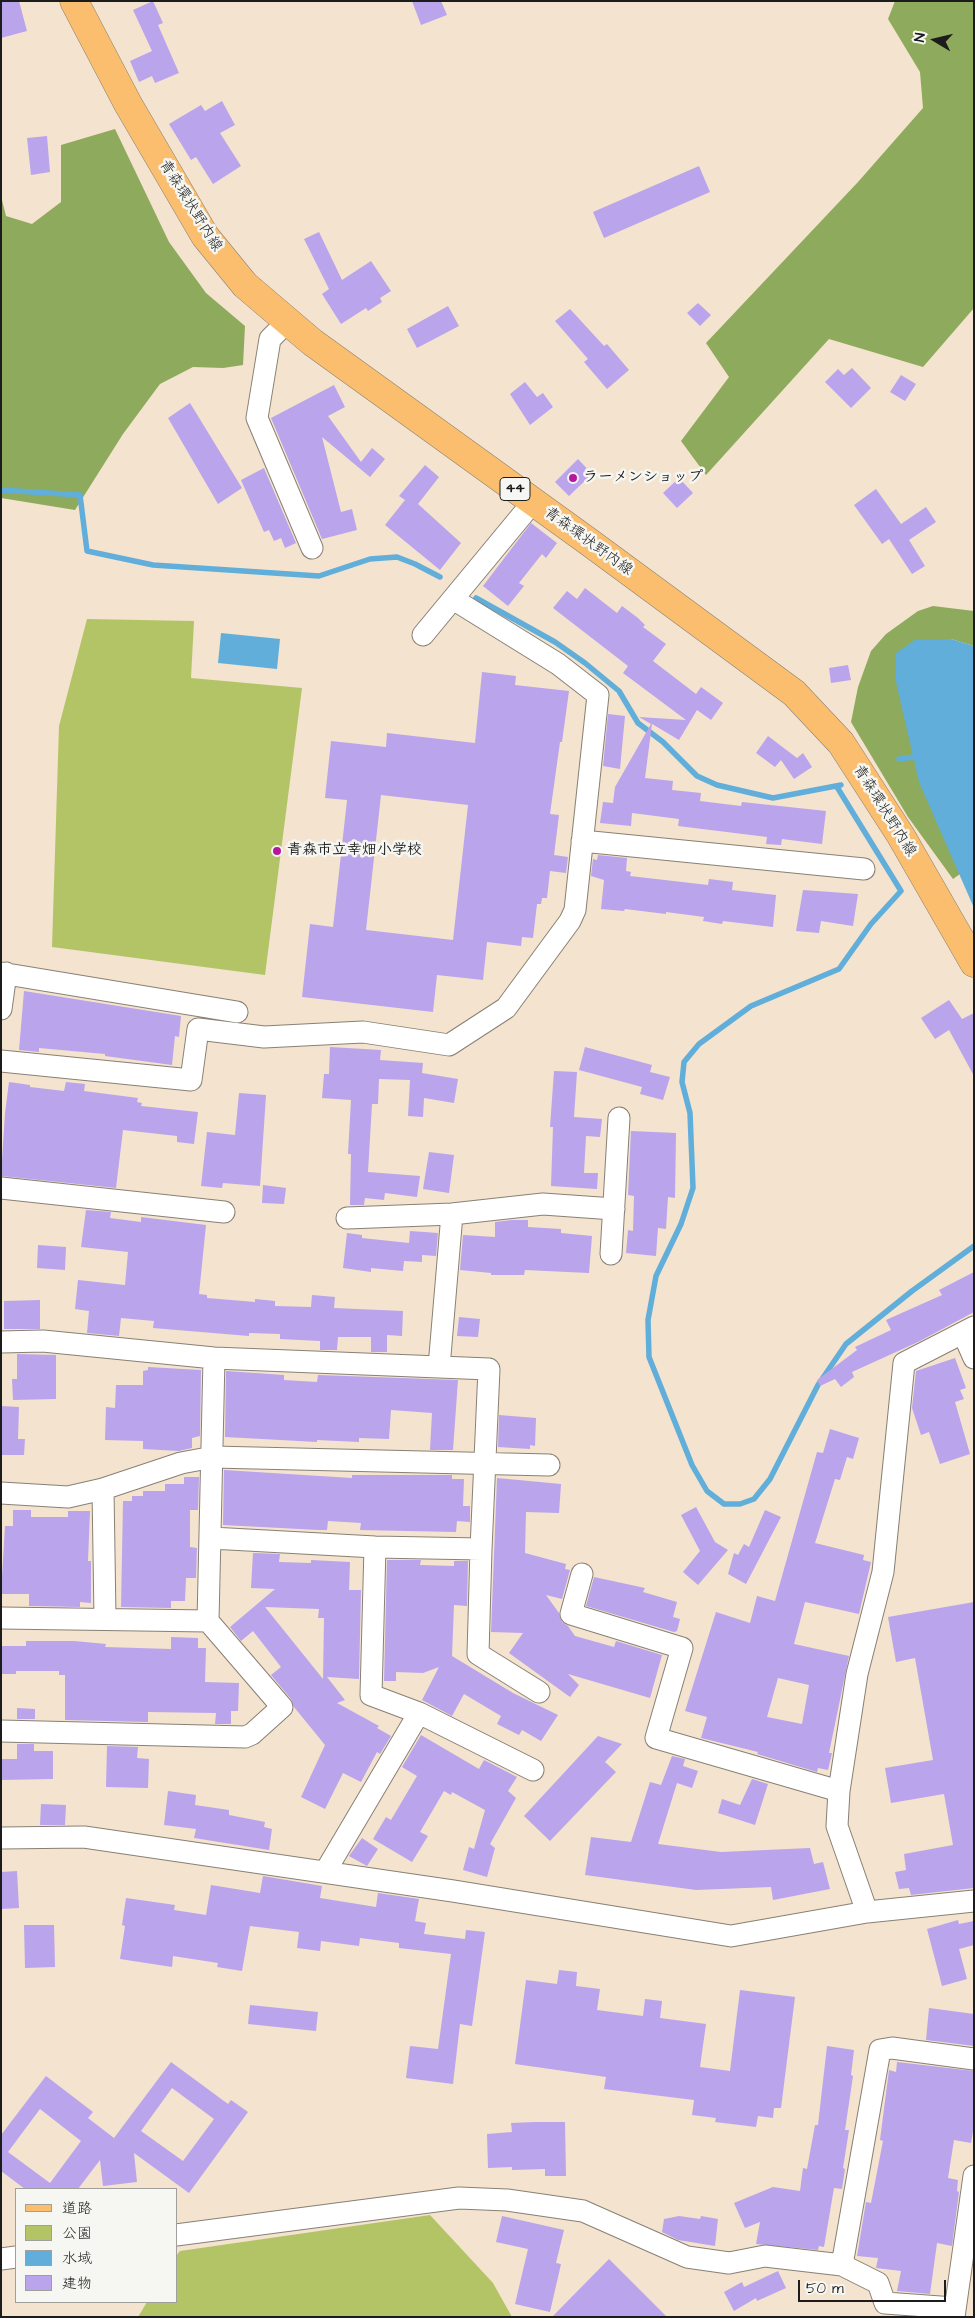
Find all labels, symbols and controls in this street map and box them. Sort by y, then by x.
north arrow [910,15,960,65]
text: N [910,32,931,44]
street label: 青森環状野内線 [155,157,225,255]
place label: ラーメンショップ [583,469,703,487]
marker: ラーメンショップ [567,472,579,484]
road number: 44 [500,478,530,500]
street label: 青森環状野内線 [540,504,636,580]
street label: 青森環状野内線 [849,762,919,860]
place label: 青森市立幸畑小学校 [287,842,422,860]
marker: 青森市立幸畑小学校 [271,845,283,857]
legend [15,2188,178,2303]
text: 道路 [62,2198,92,2219]
text: 公園 [62,2223,92,2244]
text: 水域 [62,2248,92,2269]
scale bar [800,2270,948,2302]
text: 建物 [62,2273,92,2294]
text: 50 m [806,2278,844,2299]

